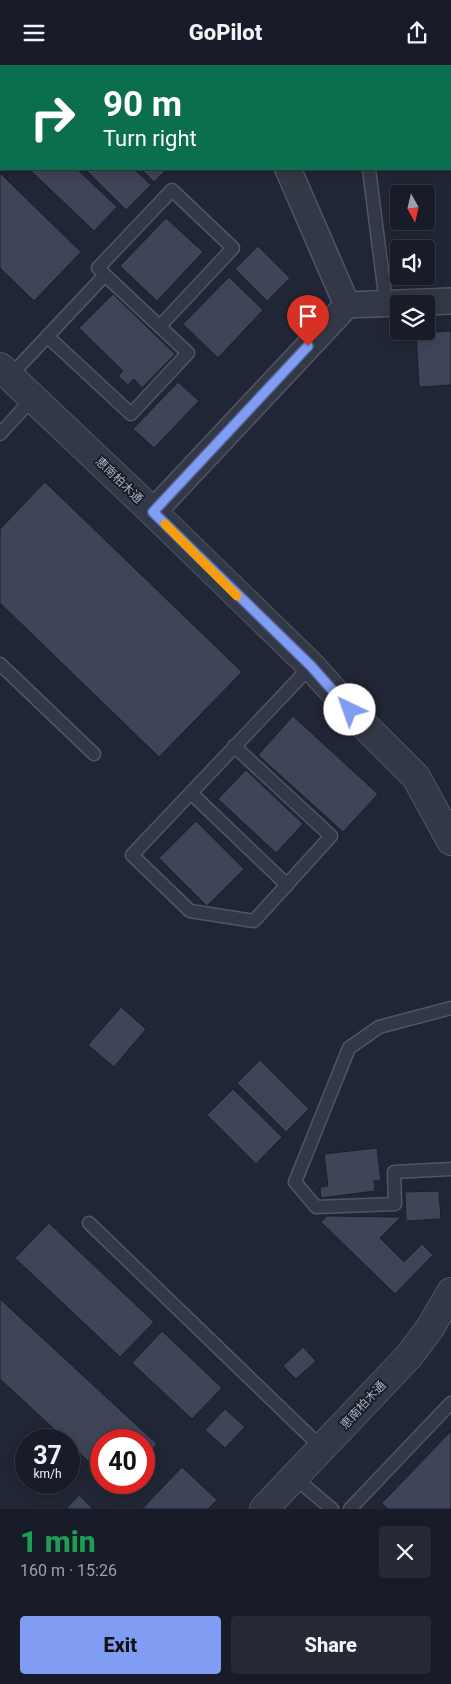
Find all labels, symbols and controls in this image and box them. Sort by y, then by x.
icon: menu [20,19,48,47]
icon: share [403,19,431,47]
text: GoPilot [189,20,262,45]
text: 90 m [103,84,182,125]
icon: right [20,85,85,150]
text: Turn right [103,126,197,151]
north arrow [390,185,435,230]
map controls [390,185,435,340]
button: sound [390,240,435,285]
pin [287,295,329,346]
button: layers [390,295,435,340]
icon: arrive [294,302,322,330]
street label: 恵南柏木通 [93,454,145,506]
position arrow [323,683,375,735]
street label: 恵南柏木通 [337,1378,389,1432]
speed limit sign: 40 [90,1429,155,1494]
text: 37 [33,1441,62,1470]
text: km/h [33,1467,62,1481]
text: 1 min [20,1524,96,1559]
button: close [379,1526,431,1578]
text: 160 m · 15:26 [20,1561,117,1580]
button: Exit [20,1616,221,1674]
button: Share [231,1616,431,1674]

